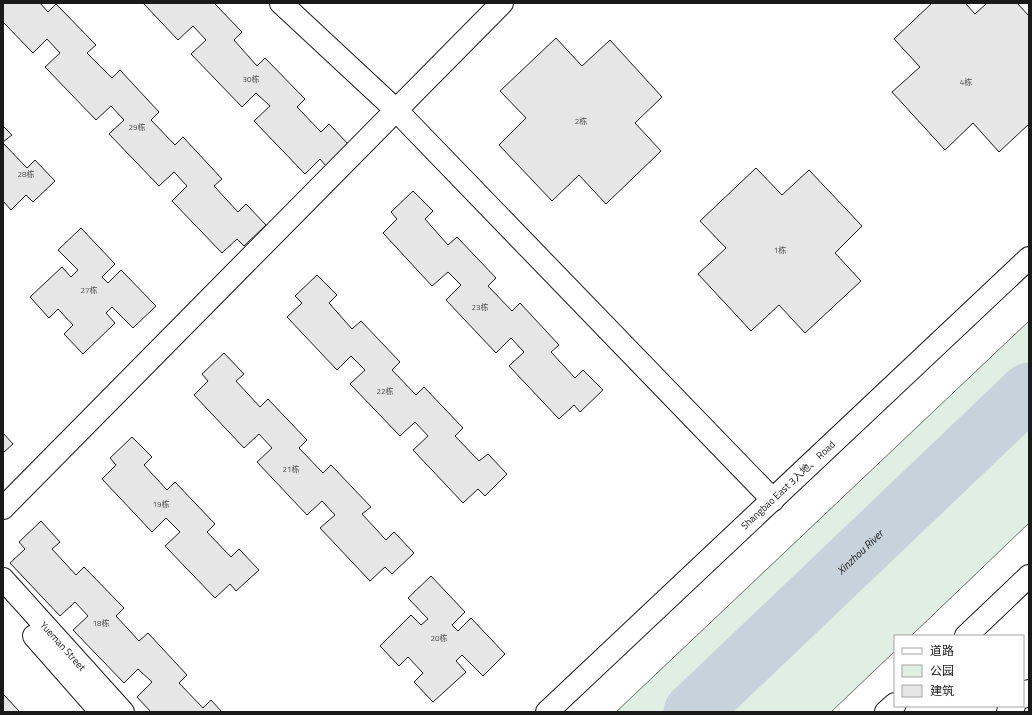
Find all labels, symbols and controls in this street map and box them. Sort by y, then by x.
house number: 30栋 [243,73,259,85]
house number: 4栋 [960,76,972,88]
house number: 2栋 [575,115,587,127]
house number: 29栋 [129,121,145,133]
house number: 28栋 [18,168,34,180]
house number: 1栋 [774,244,786,256]
house number: 27栋 [81,284,97,296]
house number: 23栋 [472,301,488,313]
house number: 22栋 [377,385,393,397]
street label: Shangbao East 3入地、 Road [737,437,839,533]
house number: 21栋 [283,463,299,475]
house number: 19栋 [153,498,169,510]
water label: Xinzhou River [833,525,888,578]
house number: 18栋 [93,617,109,629]
street label: Yueman Street [37,618,90,674]
house number: 20栋 [431,632,447,644]
legend [894,635,1024,707]
text: 道路 [930,641,954,660]
text: 公园 [930,661,954,680]
text: 建筑 [930,681,954,700]

